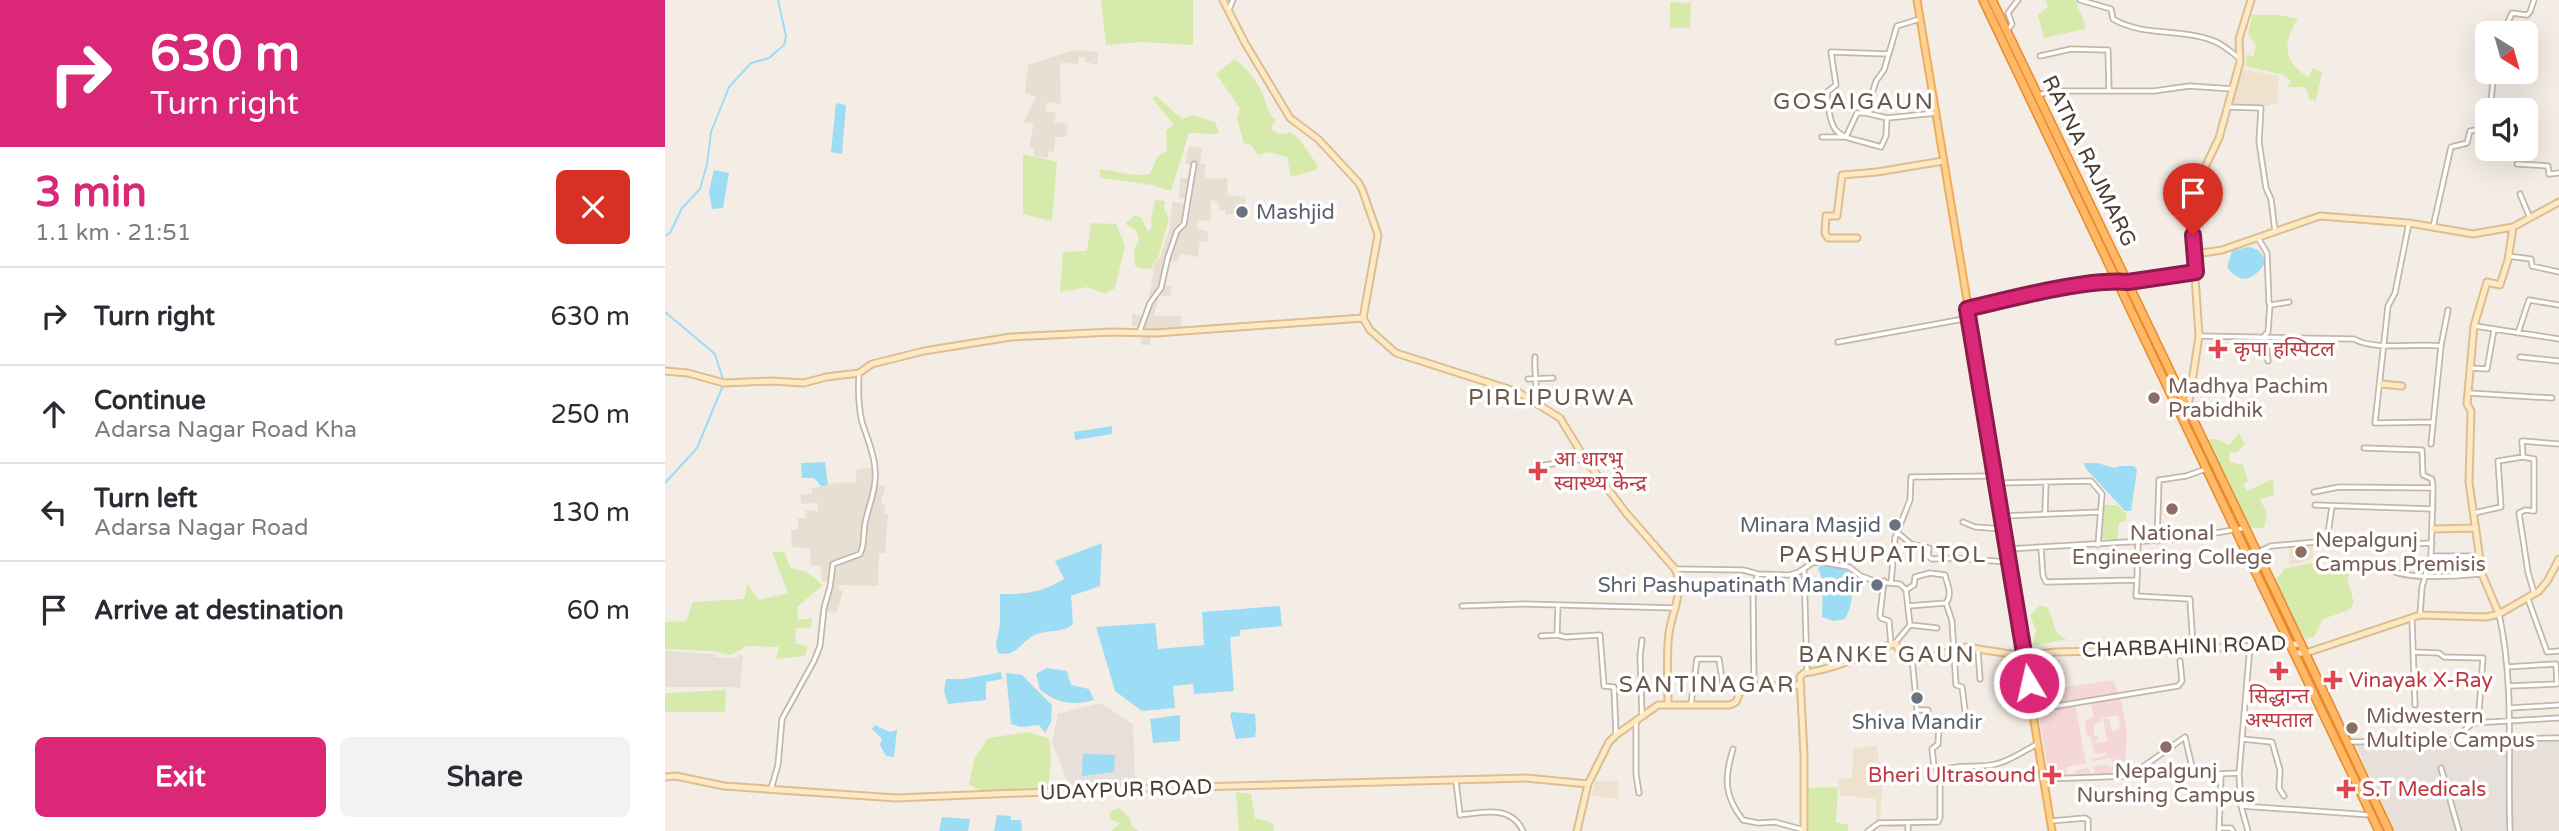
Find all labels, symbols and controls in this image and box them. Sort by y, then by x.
north arrow [2475,21,2537,84]
map controls [2475,21,2538,161]
text: 630 m [150,25,300,84]
icon: right [35,28,126,119]
street label: RATNA RAJMARG [2037,71,2141,251]
text: Turn right [150,85,299,123]
district label: GOSAIGAUN [1773,88,1935,116]
button: sound [2475,98,2538,161]
pin [2163,163,2223,235]
text: 3 min [35,167,147,218]
button: close [556,170,630,244]
icon: arrive [2174,174,2212,212]
place label: Mashjid [1256,200,1335,225]
marker: Mashjid [1234,204,1250,220]
text: 1.1 km · 21:51 [35,219,191,247]
icon: right [35,297,73,335]
text: Turn right [94,301,215,332]
text: 630 m [550,301,630,332]
place label: कृपा हस्पिटल [2234,337,2335,362]
marker: कृपा हस्पिटल [2208,339,2228,359]
place label: Madhya Pachim Prabidhik [2168,374,2328,423]
district label: PIRLIPURWA [1468,384,1636,412]
text: Continue [94,385,206,416]
marker: Madhya Pachim Prabidhik [2146,390,2162,406]
icon: ahead [35,395,73,433]
text: 250 m [550,399,630,430]
text: Adarsa Nagar Road Kha [94,416,357,444]
place label: आ धारभु स्वास्थ्य केन्द्र [1554,447,1647,496]
marker: आ धारभु स्वास्थ्य केन्द्र [1528,461,1548,481]
text: Turn left [94,483,197,514]
icon: left [35,493,73,531]
text: 130 m [550,497,630,528]
marker: National Engineering College [2164,501,2180,517]
place label: Minara Masjid [1740,513,1881,538]
text: Adarsa Nagar Road [94,514,309,542]
marker: Minara Masjid [1887,517,1903,533]
place label: National Engineering College [2072,521,2272,570]
place label: Nepalgunj Campus Premisis [2315,528,2486,577]
district label: PASHUPATI TOL [1779,541,1987,569]
marker: Nepalgunj Campus Premisis [2293,544,2309,560]
place label: Shri Pashupatinath Mandir [1598,573,1863,598]
marker: Shri Pashupatinath Mandir [1869,577,1885,593]
icon: arrive [35,591,73,629]
text: Arrive at destination [94,595,344,626]
text: 60 m [567,595,630,626]
street label: CHARBAHINI ROAD [2081,631,2287,663]
district label: BANKE GAUN [1798,641,1976,669]
position arrow [1992,646,2066,720]
marker: सिद्धान्त अस्पताल [2269,661,2289,681]
place label: Vinayak X-Ray [2349,668,2493,693]
marker: Vinayak X-Ray [2323,670,2343,690]
district label: SANTINAGAR [1619,671,1795,699]
place label: सिद्धान्त अस्पताल [2245,684,2314,733]
marker: Shiva Mandir [1909,690,1925,706]
place label: Midwestern Multiple Campus [2366,704,2535,753]
place label: Shiva Mandir [1852,710,1982,735]
marker: Midwestern Multiple Campus [2344,720,2360,736]
button: Exit [35,737,326,817]
button: Share [340,737,630,817]
marker: Nepalgunj Nurshing Campus [2158,739,2174,755]
place label: Nepalgunj Nurshing Campus [2077,759,2255,808]
place label: Bheri Ultrasound [1868,763,2036,788]
marker: Bheri Ultrasound [2042,765,2062,785]
street label: UDAYPUR ROAD [1039,774,1213,806]
place label: S.T Medicals [2362,777,2486,802]
marker: S.T Medicals [2336,779,2356,799]

